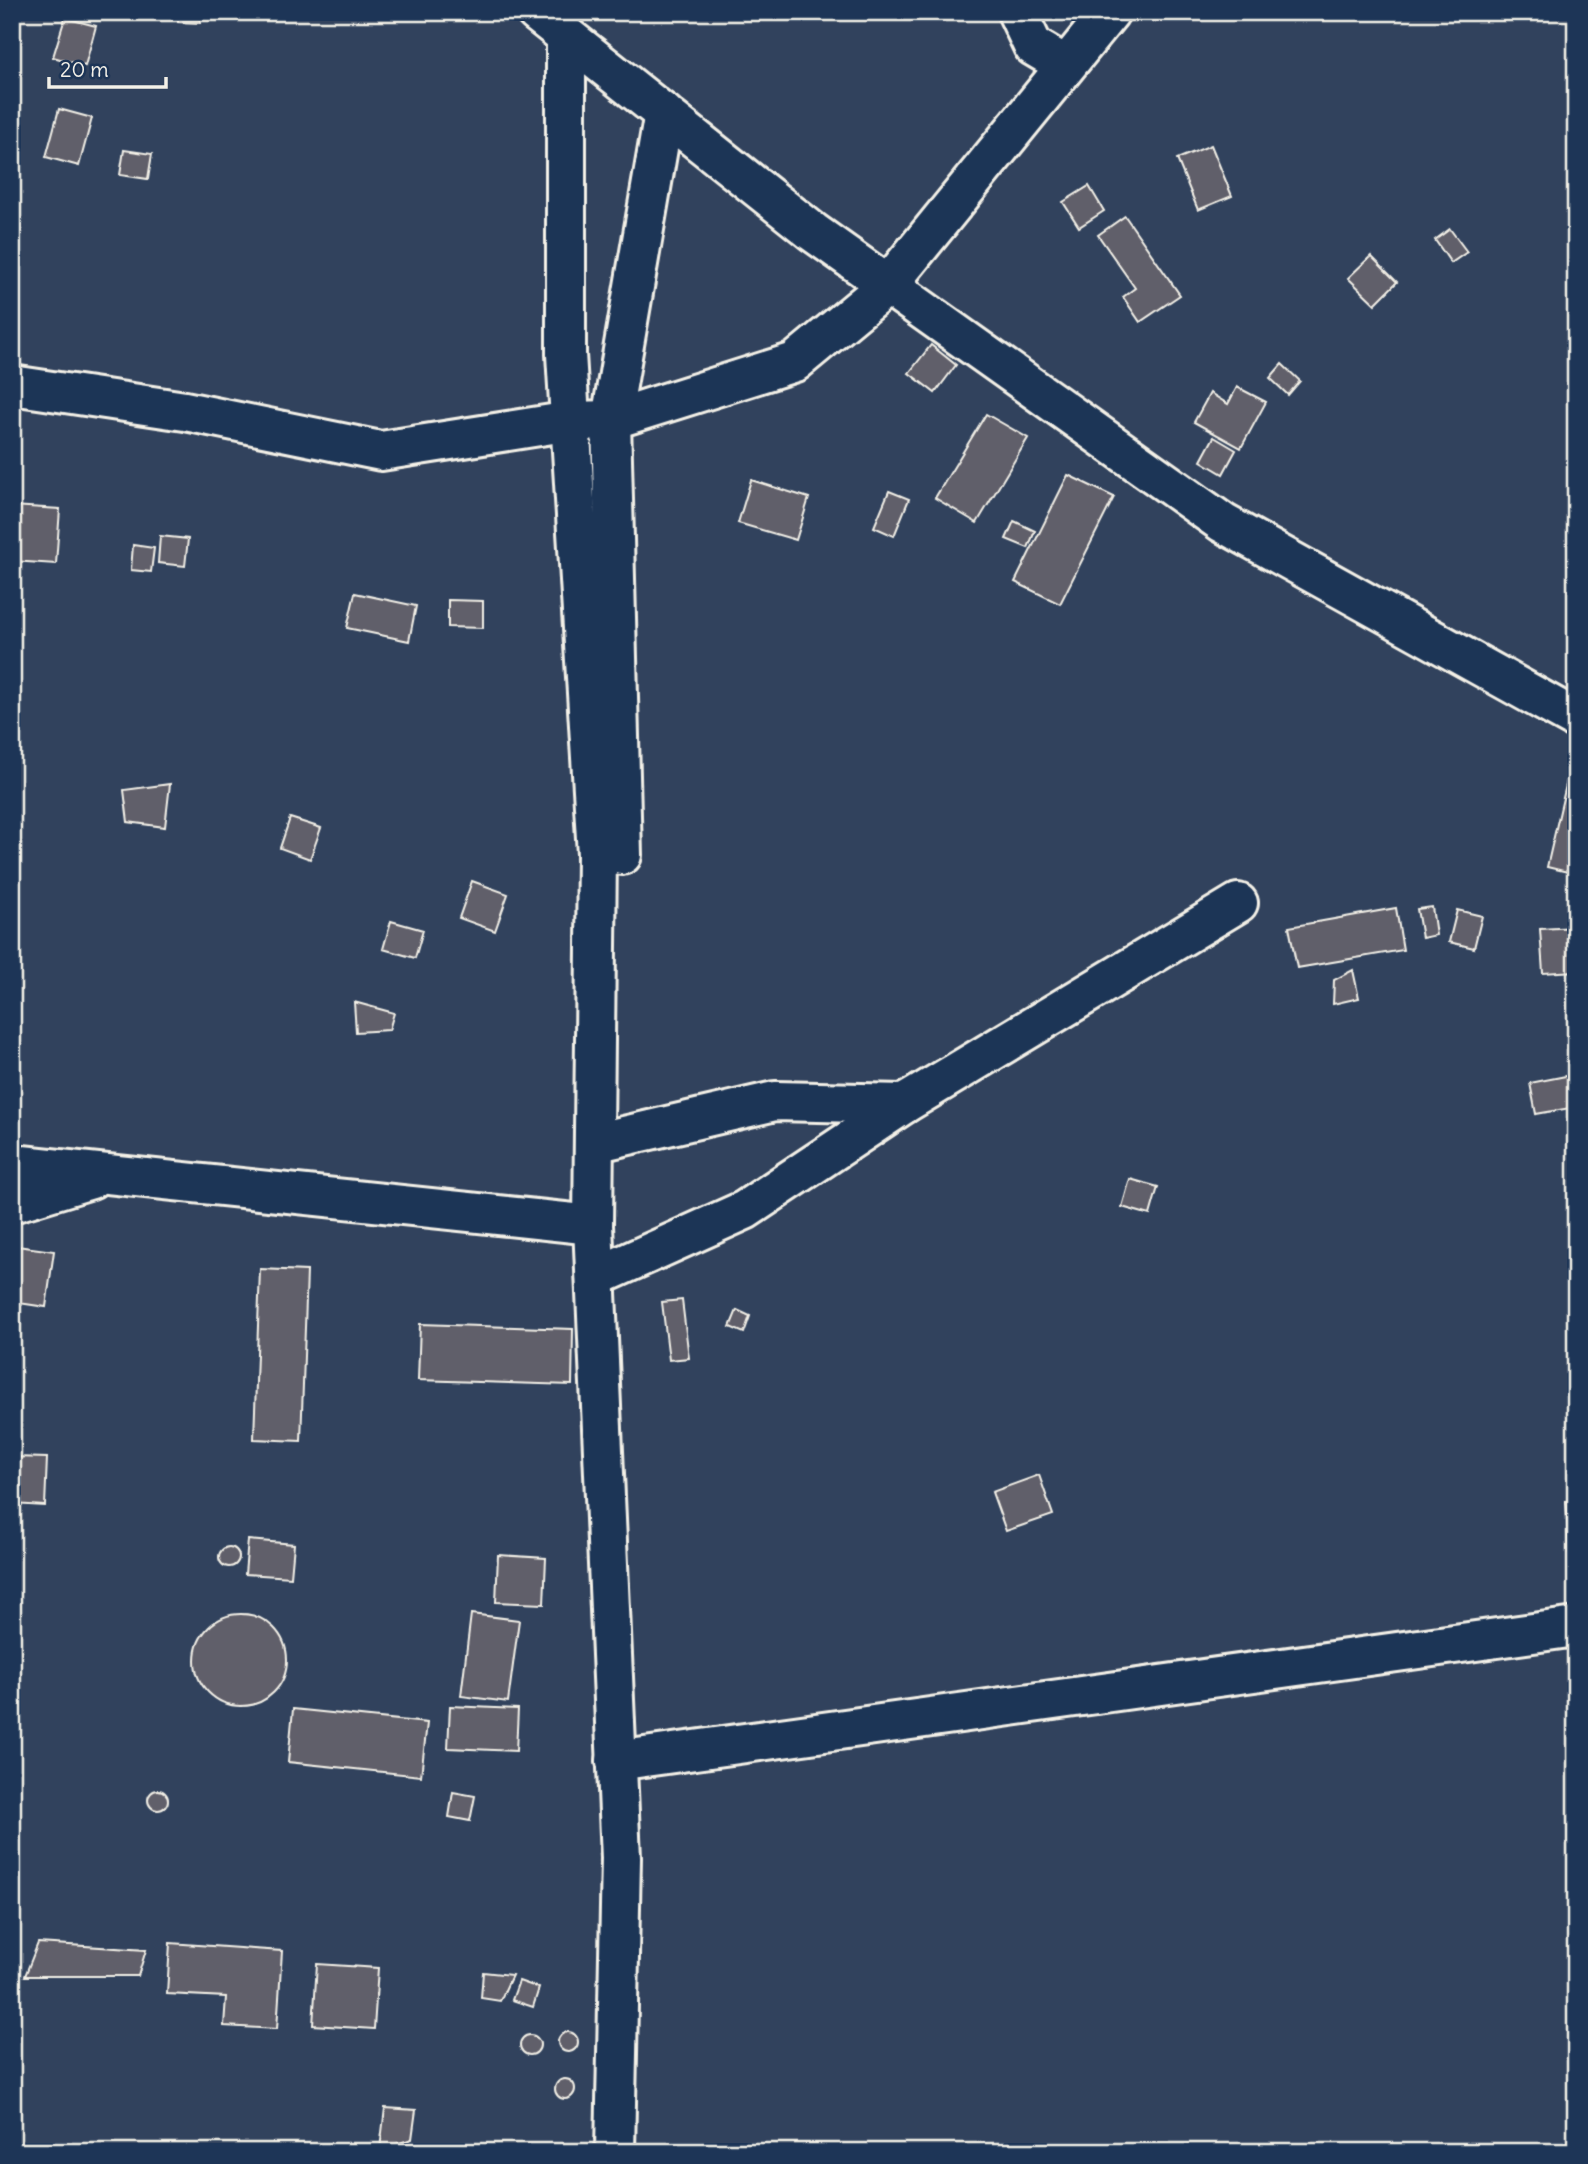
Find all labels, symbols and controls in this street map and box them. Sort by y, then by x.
scale bar [49,46,166,90]
text: 20 m [60,56,109,83]

